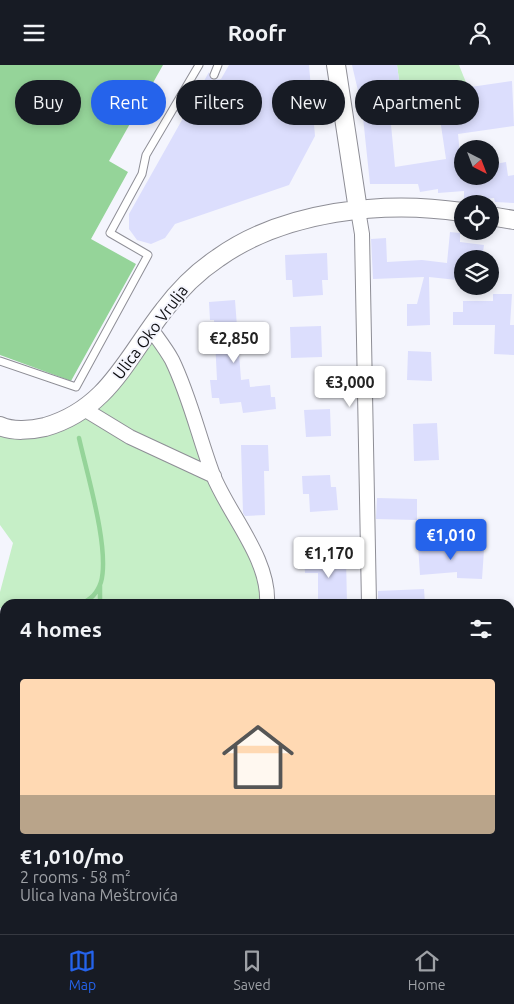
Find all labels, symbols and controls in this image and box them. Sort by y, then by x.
icon: menu [20,19,48,47]
icon: person [466,19,494,47]
text: Roofr [228,20,286,45]
chip: Buy [15,80,81,125]
chip: Rent [91,80,166,125]
chip: Filters [176,80,262,125]
chip: New [272,80,345,125]
chip: Apartment [355,80,479,125]
north arrow [454,140,499,185]
map controls [454,140,499,295]
button: locate [454,195,499,240]
button: layers [454,250,499,295]
street label: Ulica Oko Vrulja [109,282,191,382]
pin: €2,850 [193,321,275,364]
text: €2,850 [209,329,259,347]
pin: €3,000 [309,365,391,408]
text: €3,000 [325,373,375,391]
pin: €1,010 [410,519,492,561]
text: €1,010 [426,526,476,544]
pin: €1,170 [288,537,370,579]
text: €1,170 [304,544,354,562]
icon: filters [467,615,495,643]
text: 4 homes [20,617,102,641]
icon: home [213,712,303,802]
text: €1,010/mo [20,844,124,868]
text: 2 rooms · 58 m² [20,868,131,886]
text: Ulica Ivana Meštrovića [20,886,178,904]
tab: Map [68,947,96,993]
tab: Saved [233,947,271,993]
tab: Home [408,947,445,993]

